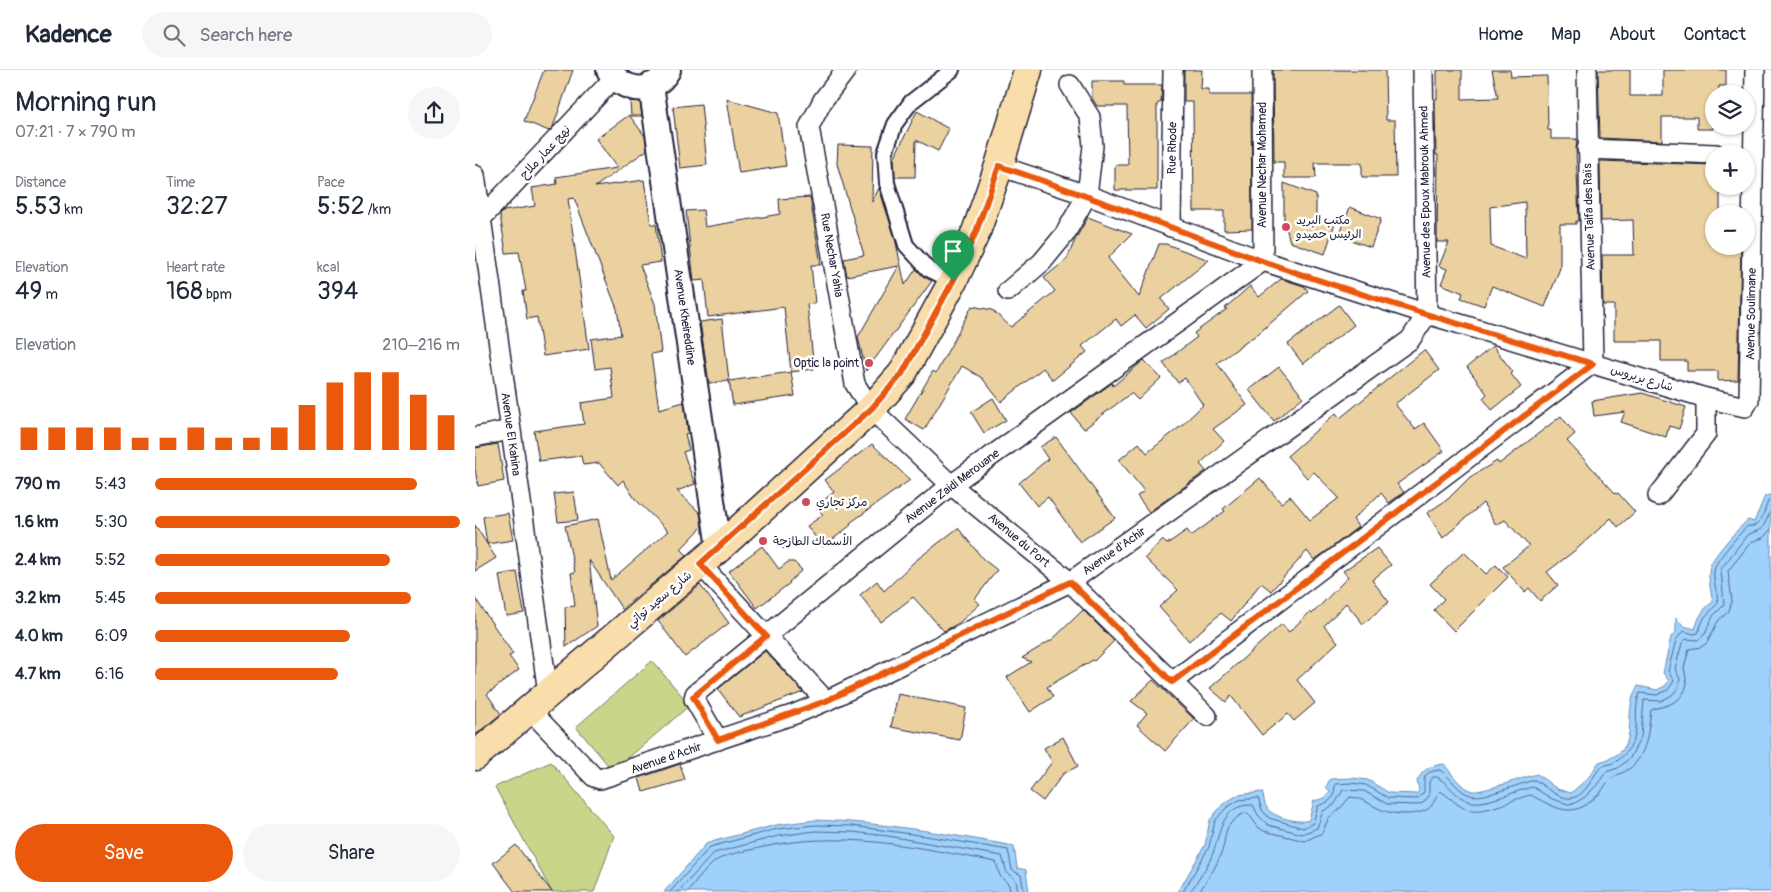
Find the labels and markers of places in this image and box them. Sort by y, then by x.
place label: مكتب البريد الرئيس حميدو [1295,213,1362,242]
marker: مكتب البريد الرئيس حميدو [1280,221,1292,233]
pin [932,230,974,281]
place label: Optic la point [793,356,859,371]
marker: Optic la point [863,357,875,369]
place label: مركز تجاري [816,495,867,511]
marker: مركز تجاري [800,496,812,508]
place label: الأسماك الطازجة [773,533,852,549]
marker: الأسماك الطازجة [757,535,769,547]

